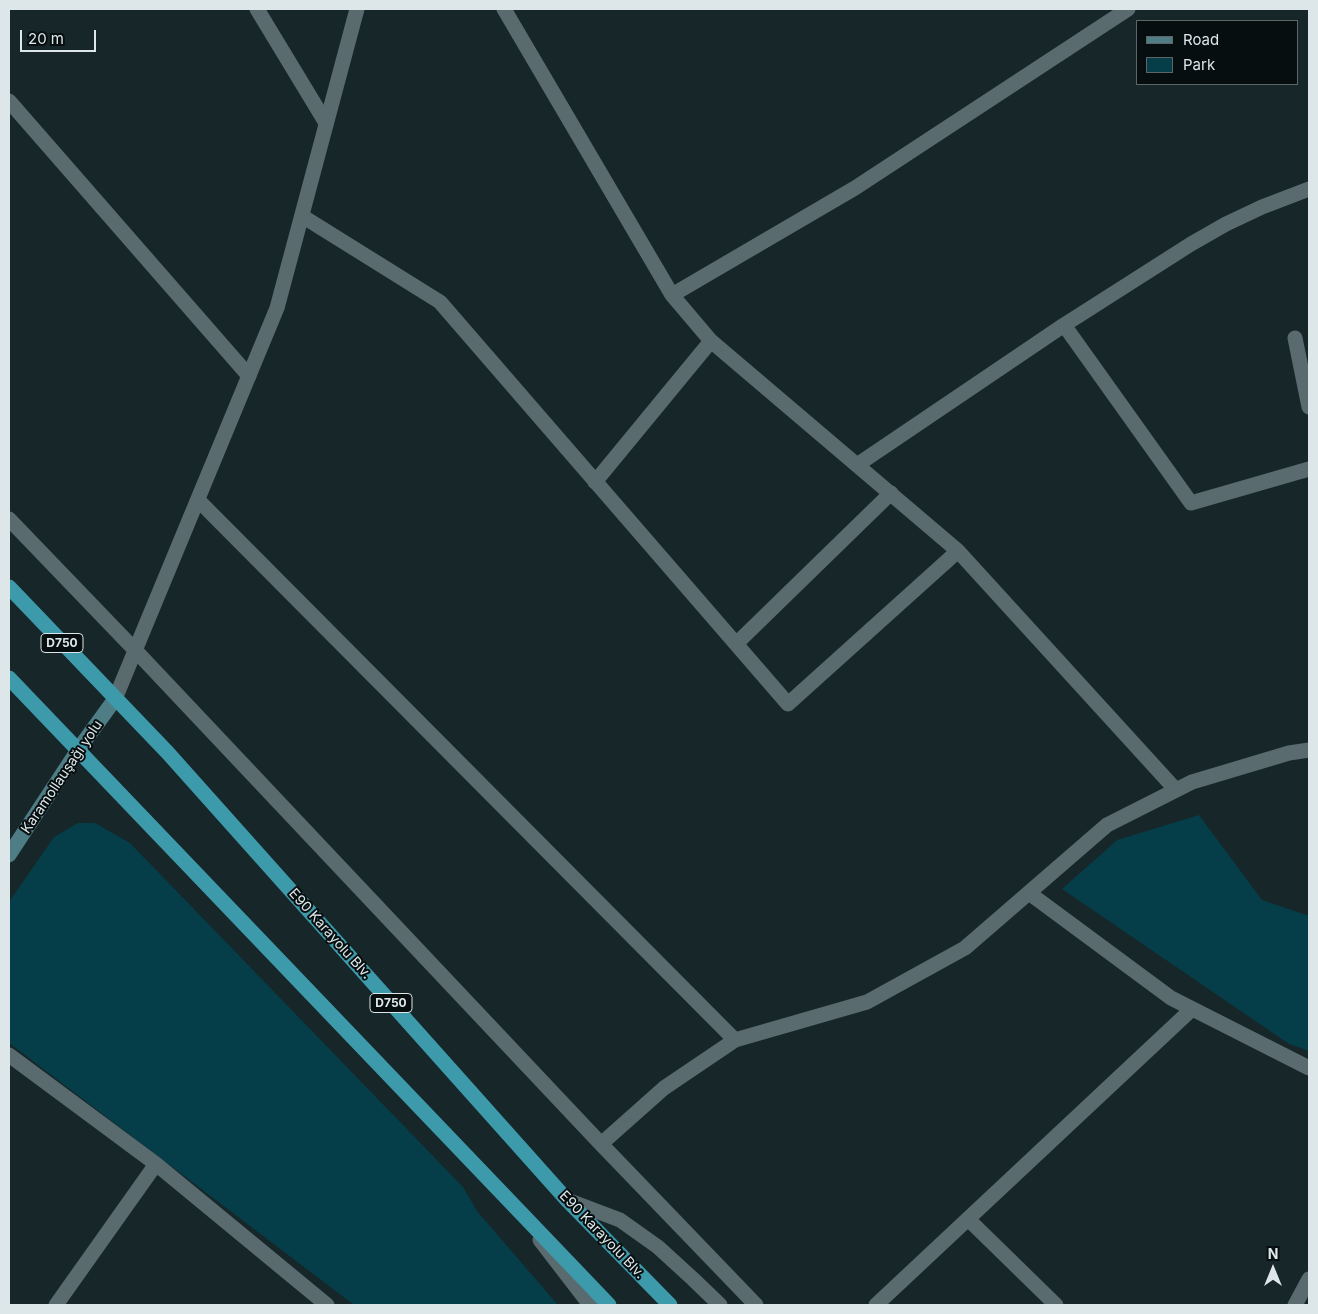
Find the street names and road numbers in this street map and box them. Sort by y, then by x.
road number: D750 [41,634,83,652]
street label: Karamollauşağı yolu [18,717,106,837]
street label: E90 Karayolu Blv. [285,885,375,983]
road number: D750 [370,994,412,1012]
street label: E90 Karayolu Blv. [556,1188,648,1282]

